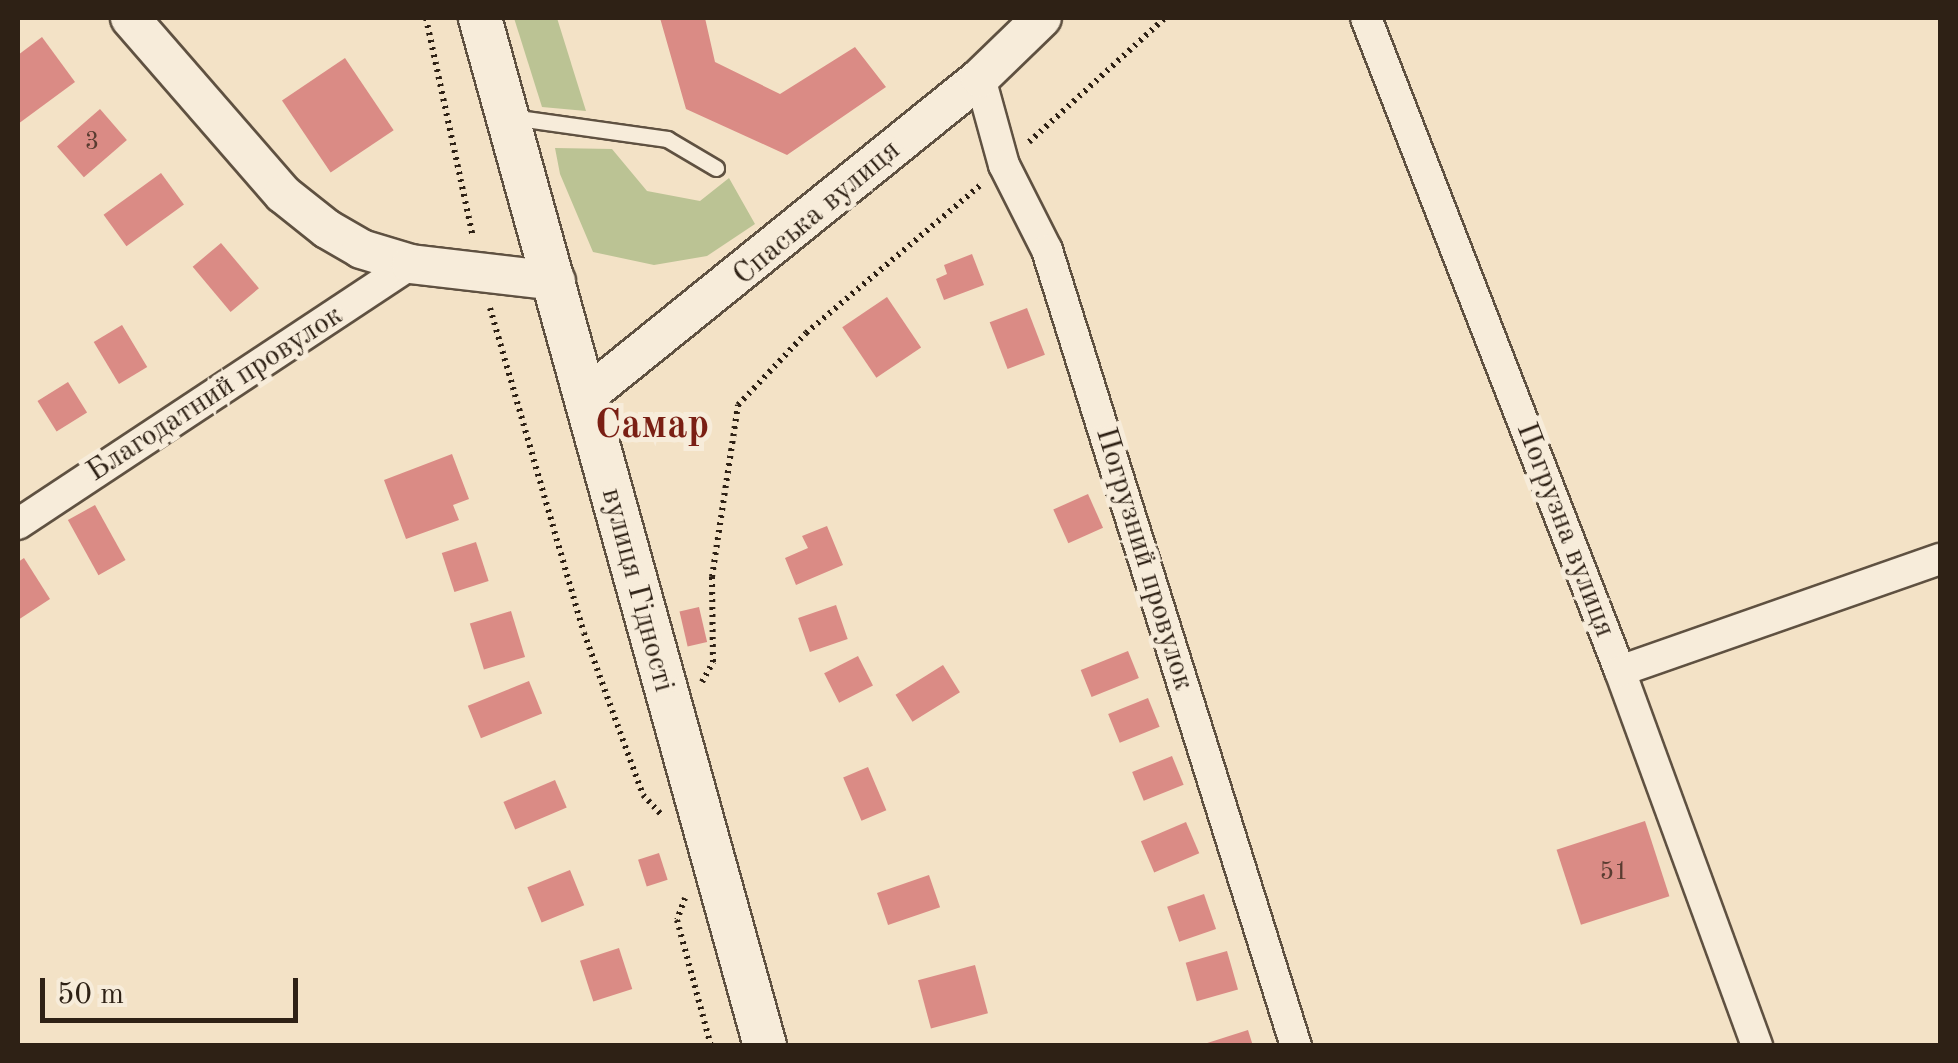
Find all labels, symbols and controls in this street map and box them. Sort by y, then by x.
house number: 3 [85,128,99,158]
street label: Спаська вулиця [726,133,908,293]
street label: Благодатний провулок [80,298,350,490]
district label: Самар [595,403,709,451]
street label: Погрузна вулиця [1508,418,1622,642]
street label: Погрузний провулок [1087,423,1201,695]
street label: вулиця Гідності [593,484,681,696]
house number: 51 [1600,858,1628,888]
scale bar [45,958,302,1020]
text: 50 m [57,980,124,1010]

